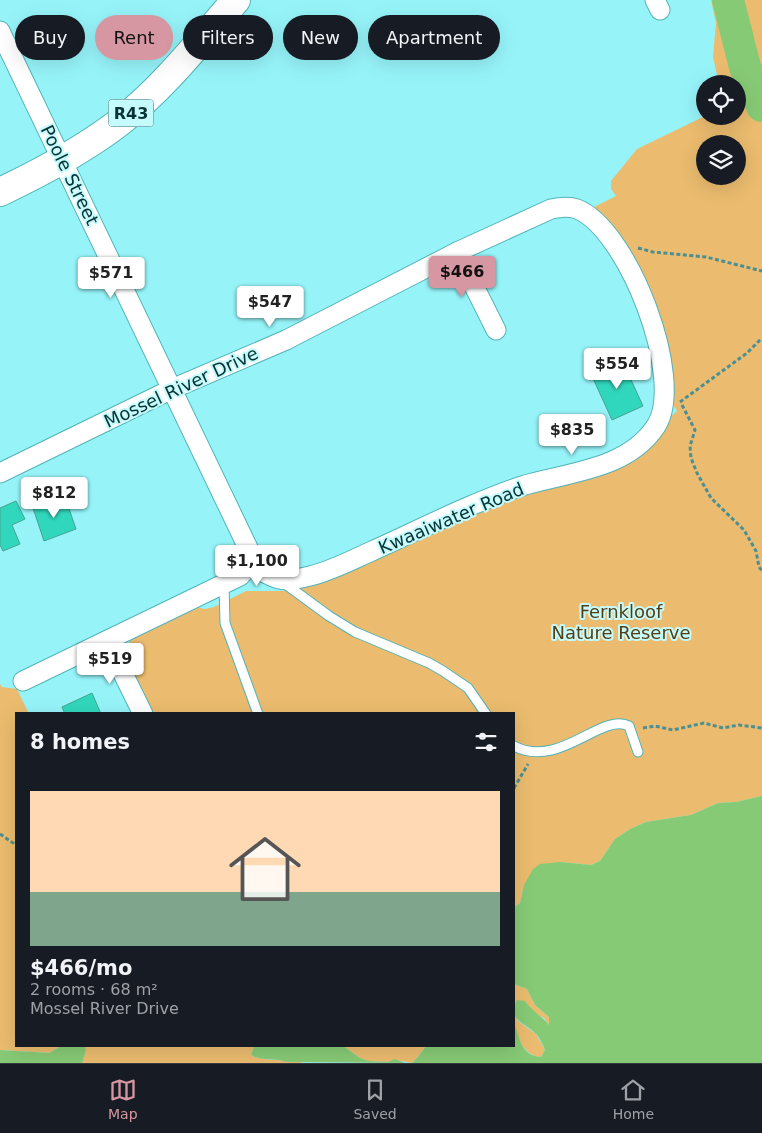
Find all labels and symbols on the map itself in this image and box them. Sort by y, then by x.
road number: R43 [108,100,154,126]
street label: Poole Street [37,122,103,228]
pin: $571 [81,256,141,299]
pin: $466 [432,256,492,298]
pin: $547 [240,286,300,328]
street label: Mossel River Drive [101,342,261,432]
pin: $554 [587,348,647,390]
pin: $835 [542,414,602,456]
pin: $812 [24,476,84,519]
street label: Kwaaiwater Road [375,478,527,558]
pin: $1,100 [216,544,298,587]
park label: Fernkloof Nature Reserve [551,601,691,643]
pin: $519 [80,642,140,685]

